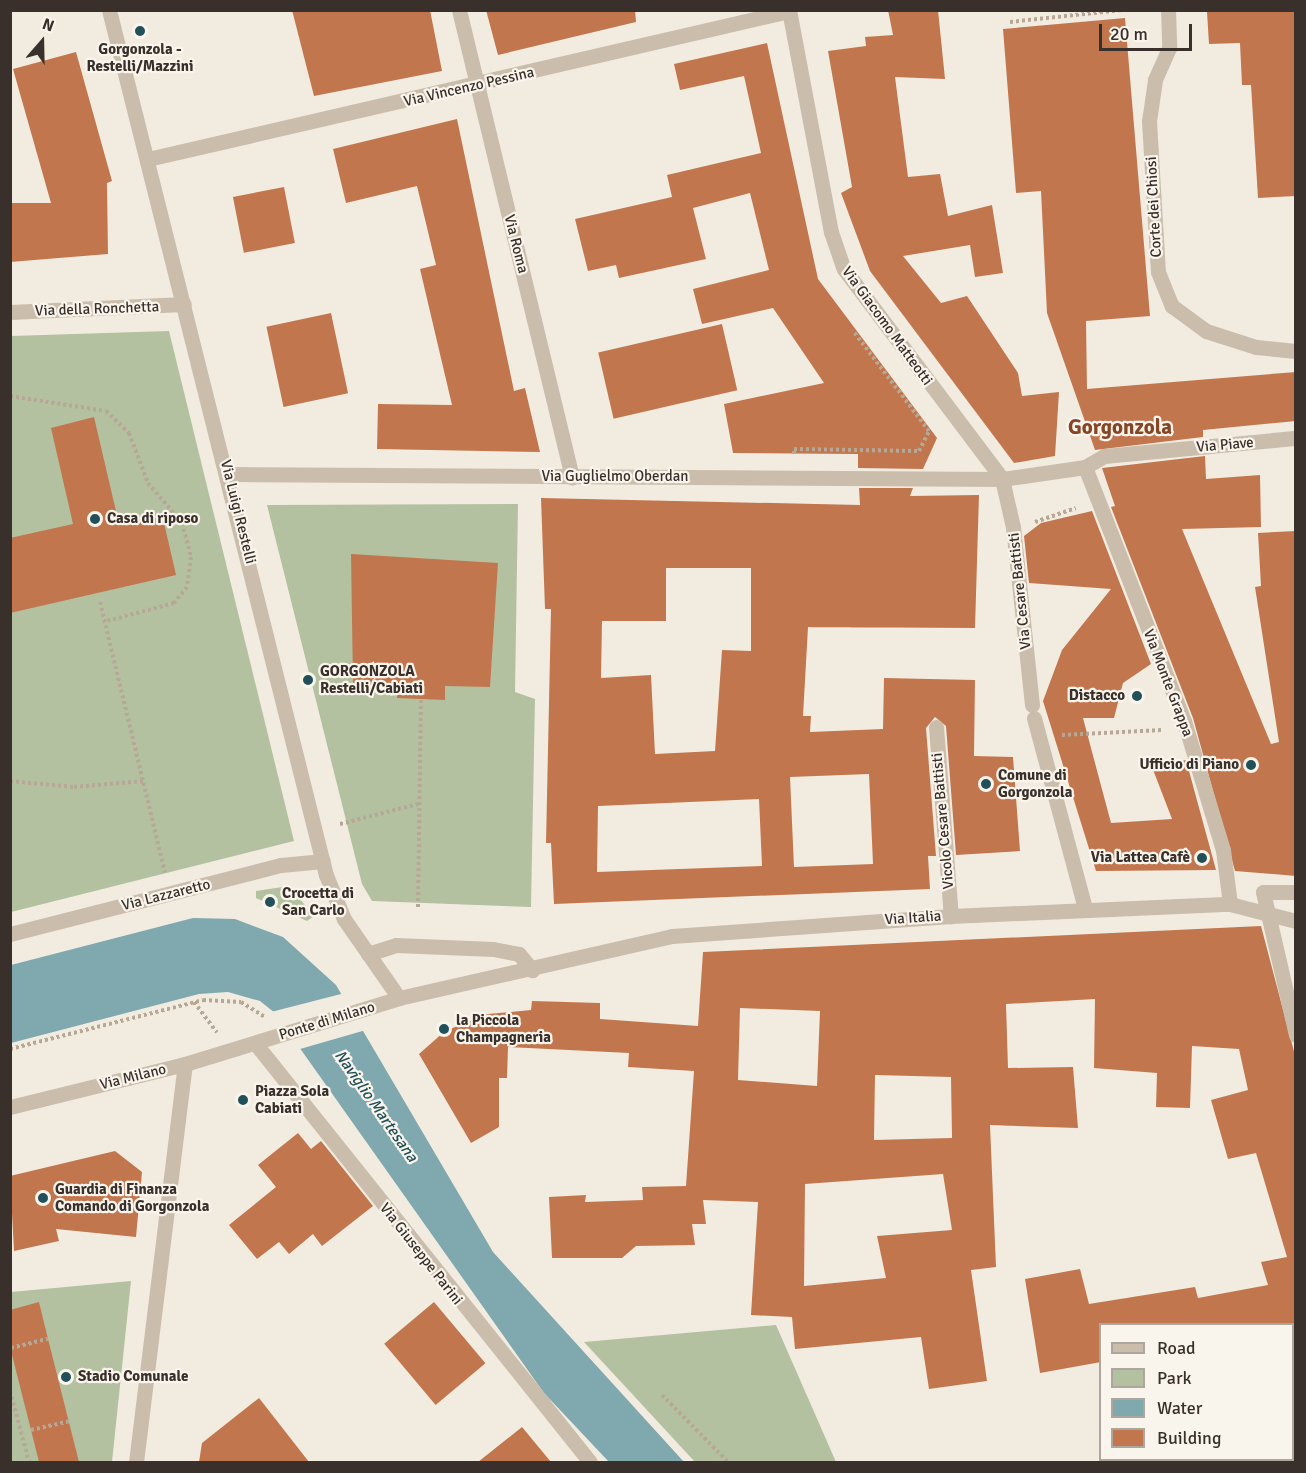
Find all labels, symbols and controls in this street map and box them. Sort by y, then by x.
north arrow [12,12,72,72]
scale bar [1102,12,1195,50]
text: N [39,14,57,36]
text: 20 m [1110,23,1148,45]
marker: Gorgonzola - Restelli/Mazzini [133,24,147,38]
place label: Gorgonzola - Restelli/Mazzini [87,40,193,75]
street label: Via Vincenzo Pessina [402,63,536,111]
street label: Corte dei Chiosi [1142,156,1166,258]
street label: Via Roma [500,213,532,275]
street label: Via Giacomo Matteotti [838,263,936,389]
street label: Via della Ronchetta [35,298,159,320]
district label: Gorgonzola [1068,414,1172,440]
street label: Via Piave [1195,434,1255,456]
street label: Via Luigi Restelli [216,458,260,566]
street label: Via Guglielmo Oberdan [541,468,689,486]
place label: Casa di riposo [107,510,198,528]
marker: Casa di riposo [88,512,102,526]
street label: Via Cesare Battisti [1005,532,1035,650]
street label: Via Monte Grappa [1139,627,1197,739]
place label: GORGONZOLA Restelli/Cabiati [320,662,423,697]
marker: GORGONZOLA Restelli/Cabiati [301,673,315,687]
place label: Distacco [1069,687,1125,705]
marker: Distacco [1130,689,1144,703]
street label: Vicolo Cesare Battisti [928,752,958,890]
place label: Ufficio di Piano [1139,756,1239,774]
marker: Ufficio di Piano [1244,758,1258,772]
place label: Comune di Gorgonzola [998,766,1072,801]
marker: Comune di Gorgonzola [979,777,993,791]
place label: Via Lattea Cafè [1091,849,1190,867]
marker: Via Lattea Cafè [1195,851,1209,865]
street label: Via Lazzaretto [120,875,212,915]
place label: Crocetta di San Carlo [282,884,354,919]
marker: Crocetta di San Carlo [263,895,277,909]
street label: Via Italia [884,907,942,929]
street label: Ponte di Milano [277,998,377,1044]
place label: la Piccola Champagneria [456,1011,551,1046]
marker: la Piccola Champagneria [437,1022,451,1036]
water label: Naviglio Martesana [330,1046,422,1166]
street label: Via Milano [98,1060,168,1094]
place label: Piazza Sola Cabiati [255,1082,329,1117]
marker: Piazza Sola Cabiati [236,1093,250,1107]
place label: Guardia di Finanza Comando di Gorgonzola [55,1180,209,1215]
marker: Guardia di Finanza Comando di Gorgonzola [36,1191,50,1205]
street label: Via Giuseppe Parini [376,1200,466,1308]
legend [1099,1323,1294,1461]
text: Road [1157,1337,1196,1359]
text: Park [1157,1367,1192,1389]
place label: Stadio Comunale [78,1368,188,1386]
marker: Stadio Comunale [59,1370,73,1384]
text: Water [1157,1397,1202,1419]
text: Building [1157,1427,1221,1449]

